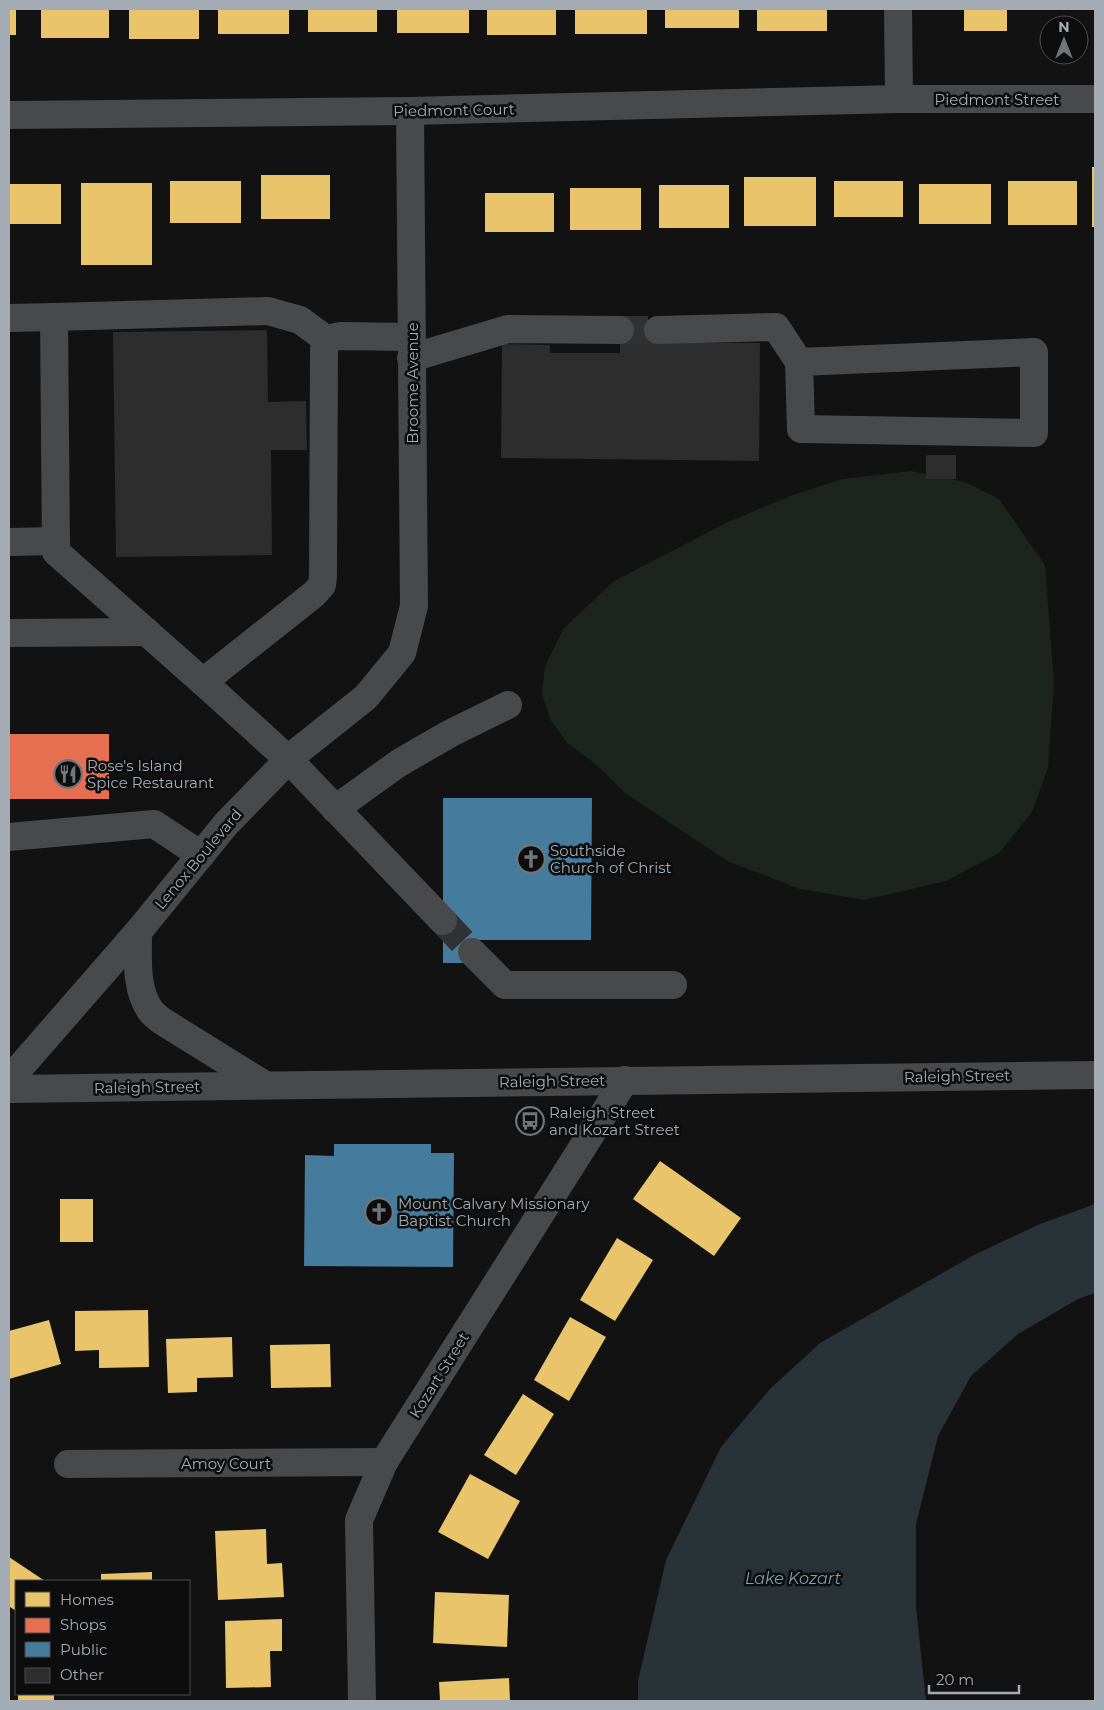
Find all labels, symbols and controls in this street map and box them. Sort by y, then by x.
north arrow [1039,15,1089,65]
text: N [1058,18,1070,36]
street label: Piedmont Street [935,90,1059,109]
street label: Piedmont Court [393,99,515,121]
street label: Broome Avenue [403,322,422,444]
place label: Rose's Island Spice Restaurant [87,756,214,792]
restaurant icon: Rose's Island Spice Restaurant [53,759,83,789]
street label: Lenox Boulevard [150,805,246,913]
place label: Southside Church of Christ [550,841,672,877]
church icon: Southside Church of Christ [516,844,546,874]
street label: Raleigh Street [904,1066,1010,1086]
street label: Raleigh Street [499,1071,605,1091]
street label: Raleigh Street [94,1077,200,1097]
place label: Raleigh Street and Kozart Street [549,1103,680,1139]
bus stop icon: Raleigh Street and Kozart Street [515,1106,545,1136]
place label: Mount Calvary Missionary Baptist Church [398,1194,590,1230]
church icon: Mount Calvary Missionary Baptist Church [364,1197,394,1227]
street label: Kozart Street [405,1329,473,1421]
street label: Amoy Court [181,1454,271,1473]
water label: Lake Kozart [745,1569,842,1588]
legend [15,1580,190,1695]
text: Homes [60,1590,114,1609]
text: Shops [60,1615,106,1634]
text: Public [60,1640,108,1659]
scale bar [929,1662,1019,1694]
text: Other [60,1665,104,1684]
text: 20 m [936,1670,974,1689]

